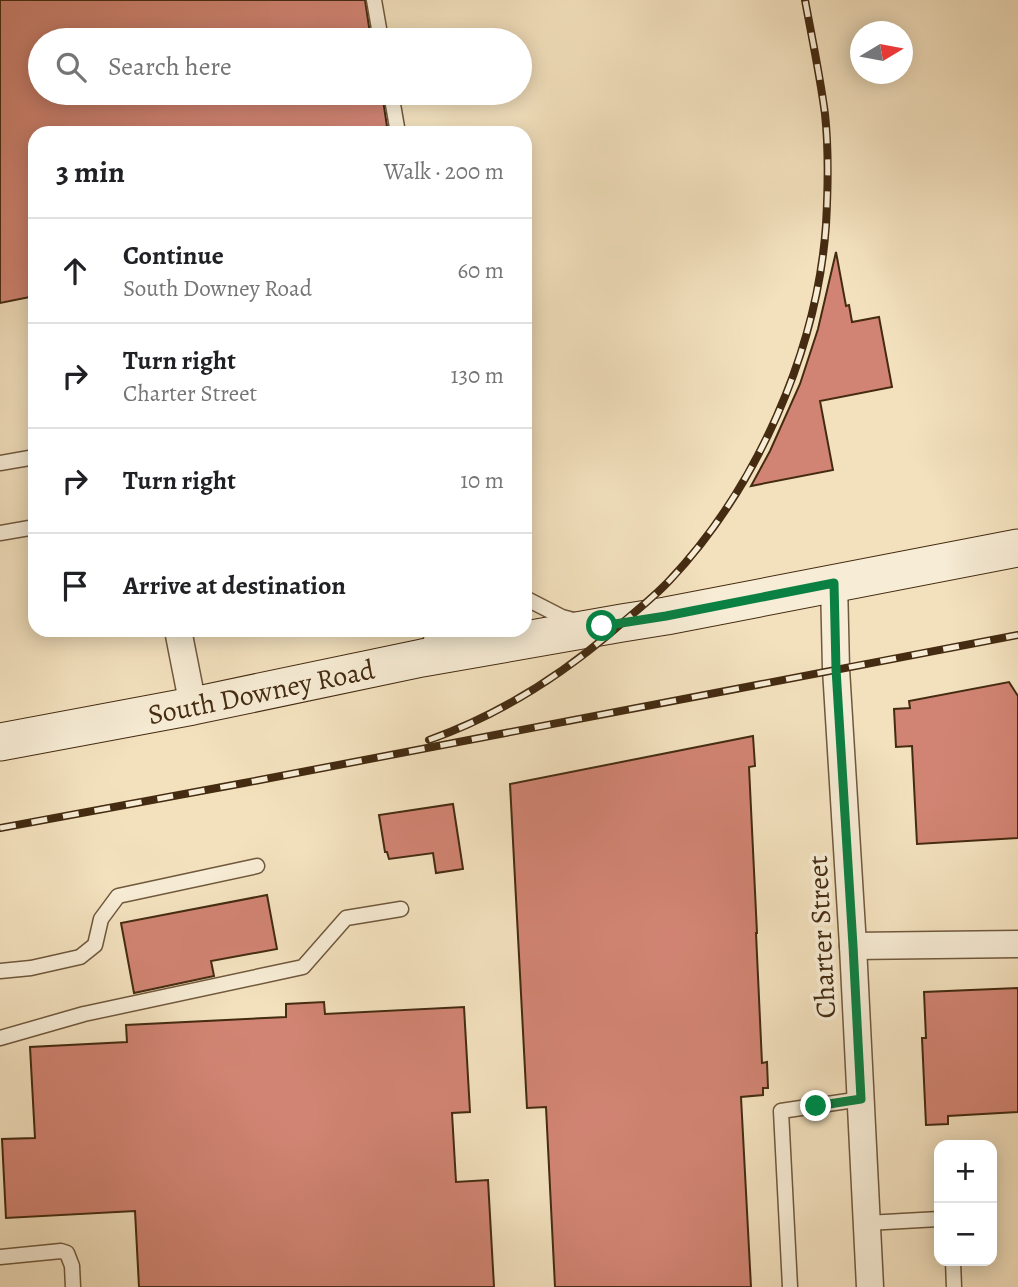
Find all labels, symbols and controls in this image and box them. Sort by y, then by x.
north arrow [850,21,913,84]
search box [28,28,532,105]
icon: search [52,48,90,86]
text: Search here [108,49,232,84]
text: 3 min [56,152,125,192]
text: Walk · 200 m [384,156,504,187]
text: Continue [123,238,224,273]
icon: ahead [56,252,94,290]
text: 60 m [457,255,504,286]
text: South Downey Road [123,273,312,304]
text: Turn right [123,343,236,378]
icon: right [56,357,94,395]
text: 130 m [451,360,504,391]
text: Charter Street [123,378,257,409]
icon: right [56,462,94,500]
text: Turn right [123,463,236,498]
text: 10 m [460,465,504,496]
icon: arrive [56,567,94,605]
text: Arrive at destination [123,568,346,603]
route start [586,610,617,641]
street label: South Downey Road [145,650,379,734]
street label: Charter Street [799,854,845,1019]
route end [800,1090,831,1121]
map controls [934,1140,997,1266]
button: + [934,1140,997,1203]
button: − [934,1203,997,1266]

